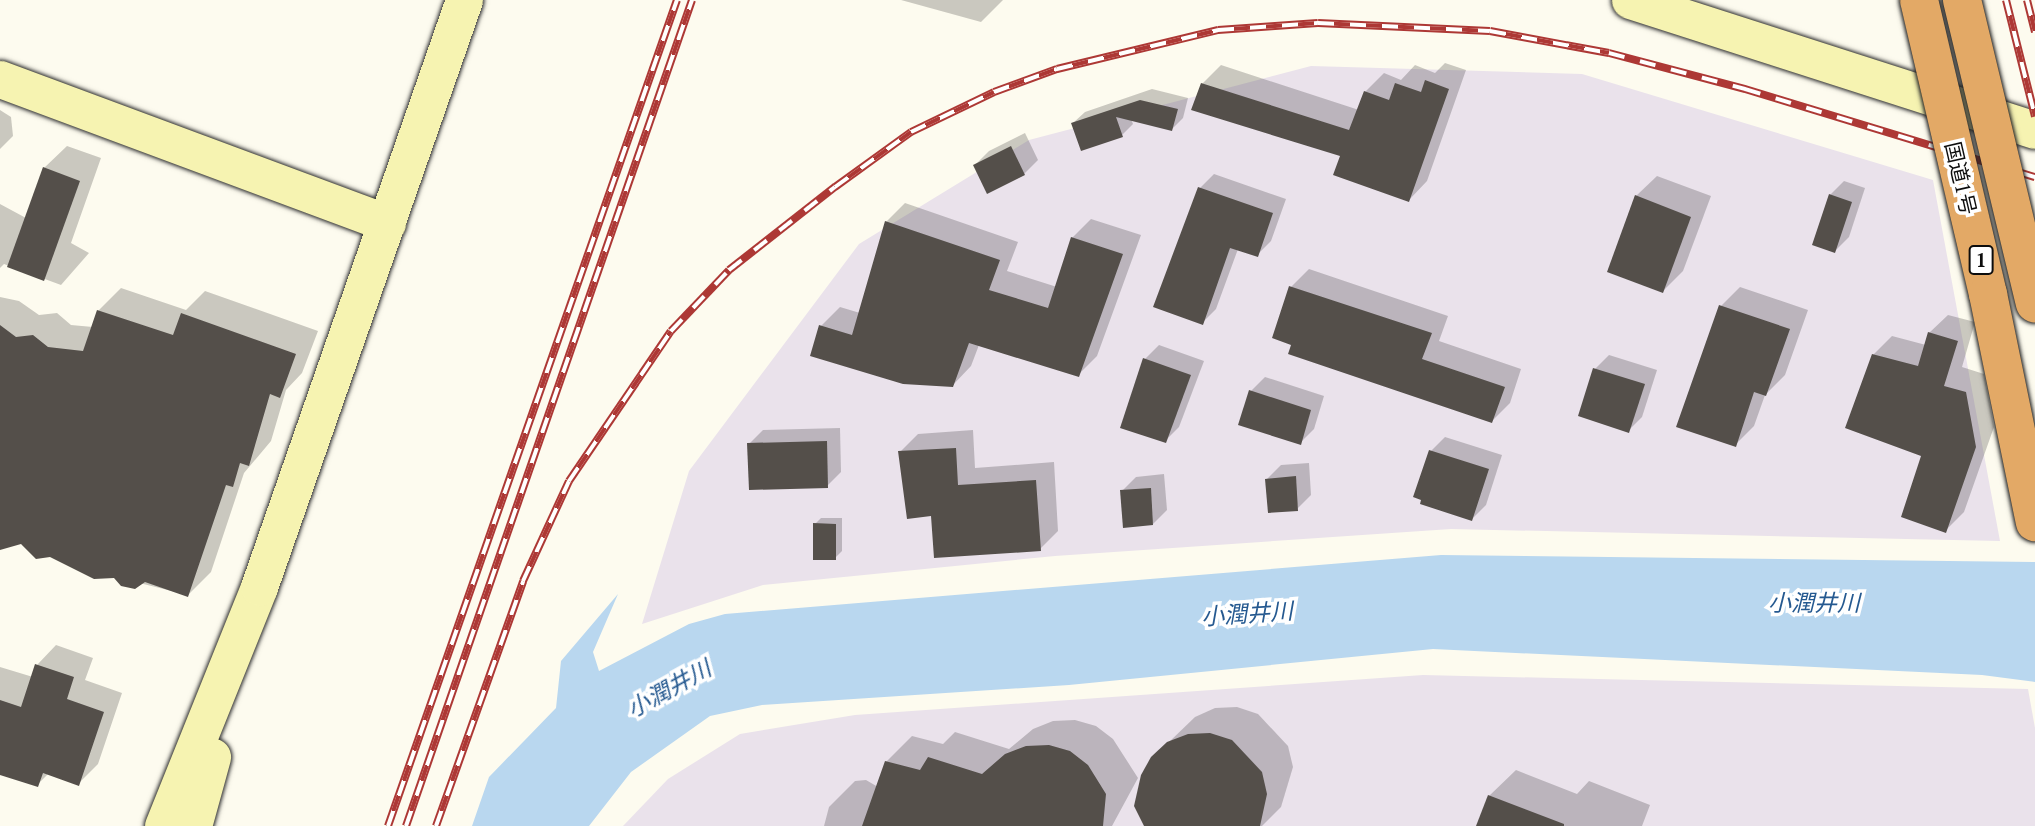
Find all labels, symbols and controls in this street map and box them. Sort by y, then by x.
street label: 国道1号 [1940,139,1982,217]
road number: 1 [1967,244,1995,276]
water label: 小潤井川 [1768,589,1860,617]
water label: 小潤井川 [1200,597,1294,631]
water label: 小潤井川 [622,655,716,723]

